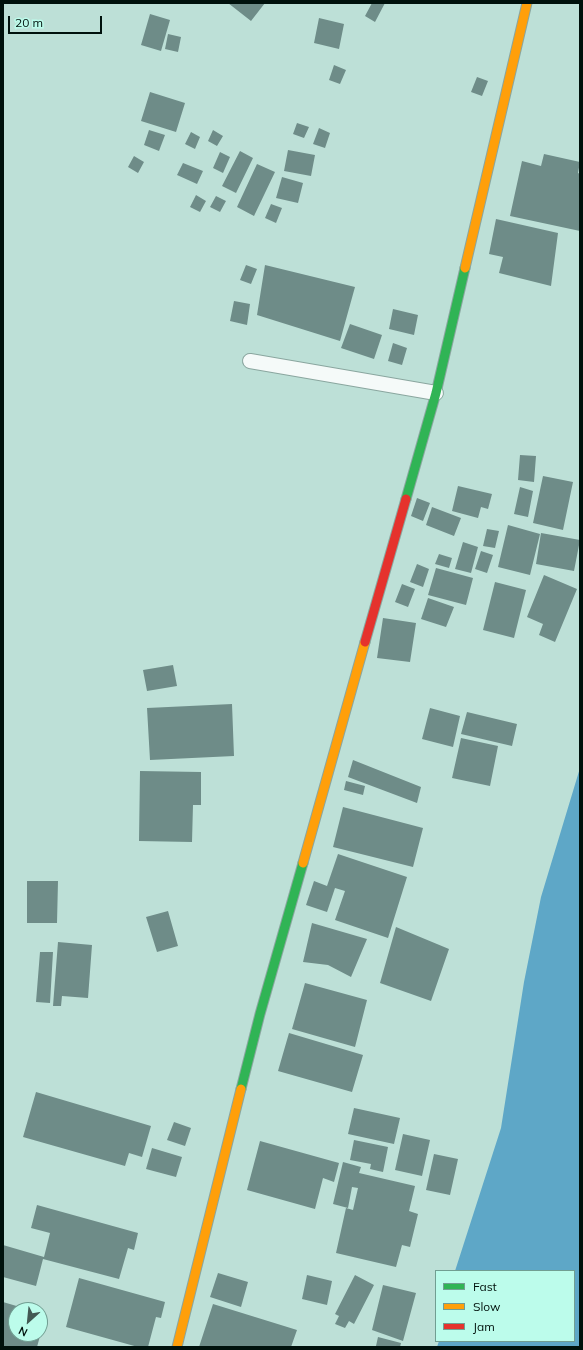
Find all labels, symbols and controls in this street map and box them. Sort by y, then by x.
scale bar [10,8,104,34]
text: 20 m [15,15,43,30]
legend [435,1270,575,1342]
text: Fast [473,1279,497,1294]
text: Slow [473,1299,501,1314]
north arrow [8,1302,48,1342]
text: Jam [473,1319,495,1334]
text: N [16,1324,30,1340]

